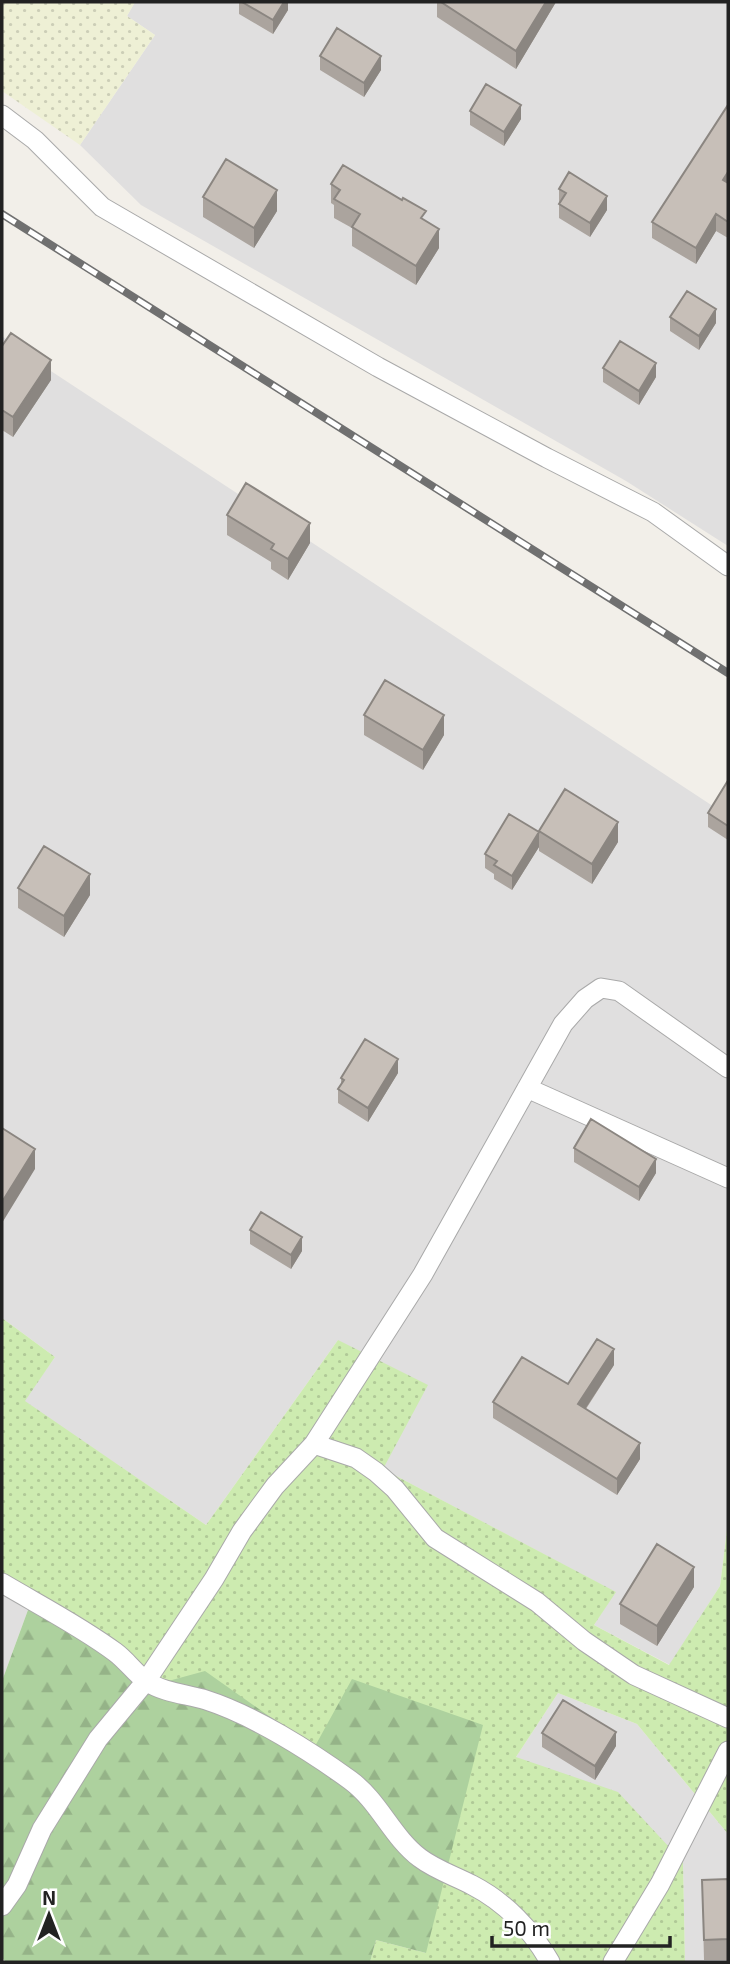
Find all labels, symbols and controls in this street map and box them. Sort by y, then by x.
north arrow [14,1880,84,1950]
text: N [42,1886,56,1909]
scale bar [492,1904,670,1948]
text: 50 m [503,1915,550,1940]

